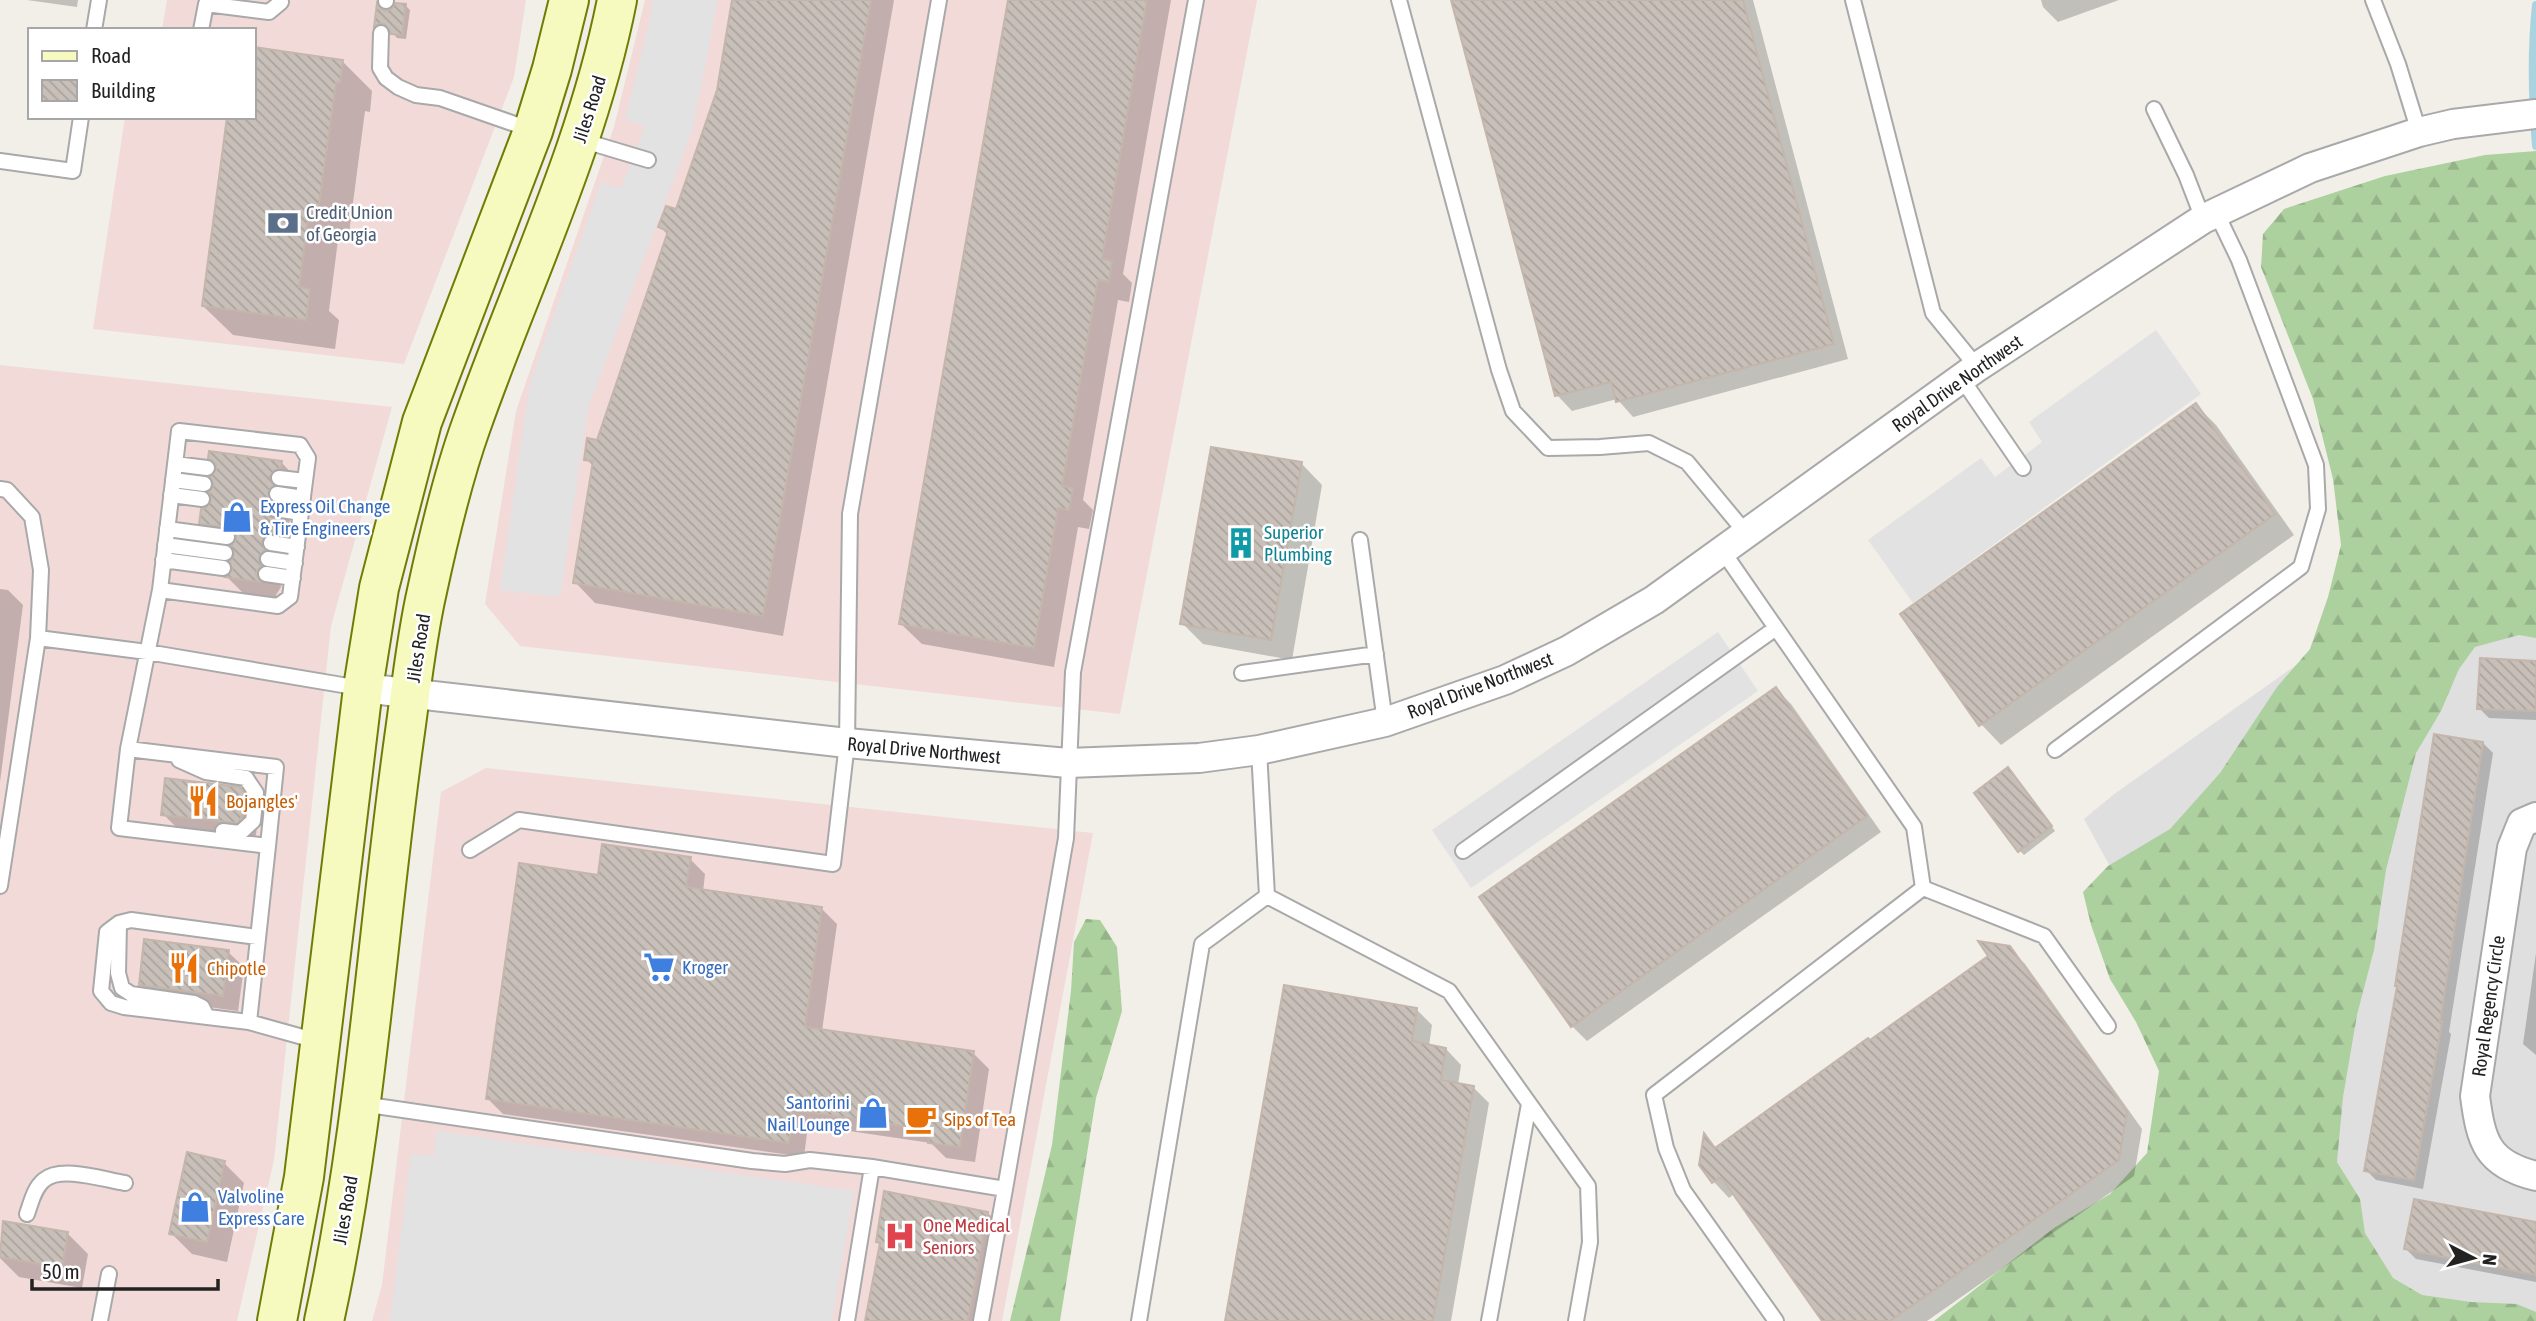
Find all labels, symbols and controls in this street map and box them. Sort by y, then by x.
legend [28,28,256,119]
text: Road [91,43,131,67]
street label: Jiles Road [568,73,610,145]
text: Building [91,78,155,102]
place label: Credit Union of Georgia [306,201,393,245]
bank icon: Credit Union of Georgia [266,206,300,240]
street label: Royal Drive Northwest [1888,330,2026,436]
place label: Express Oil Change & Tire Engineers [260,495,390,539]
shop icon: Express Oil Change & Tire Engineers [220,500,254,534]
place label: Superior Plumbing [1264,521,1333,565]
building icon: Superior Plumbing [1224,526,1258,560]
street label: Jiles Road [402,612,434,684]
street label: Royal Drive Northwest [1404,647,1556,723]
street label: Royal Drive Northwest [846,732,1002,768]
restaurant icon: Bojangles' [186,784,220,818]
place label: Bojangles' [226,790,298,812]
street label: Royal Regency Circle [2467,934,2509,1078]
supermarket icon: Kroger [642,950,676,984]
restaurant icon: Chipotle [167,951,201,985]
place label: Kroger [682,956,728,978]
place label: Chipotle [207,957,266,979]
place label: Santorini Nail Lounge [767,1091,850,1135]
shop icon: Santorini Nail Lounge [856,1096,890,1130]
cafe icon: Sips of Tea [904,1102,938,1136]
place label: Sips of Tea [944,1108,1016,1130]
street label: Jiles Road [328,1174,362,1246]
place label: Valvoline Express Care [218,1185,305,1229]
shop icon: Valvoline Express Care [178,1190,212,1224]
place label: One Medical Seniors [923,1214,1010,1258]
hospital icon: One Medical Seniors [883,1219,917,1253]
north arrow [2438,1223,2508,1293]
scale bar [32,1248,217,1292]
text: N [2478,1253,2501,1267]
text: 50 m [42,1259,80,1283]

